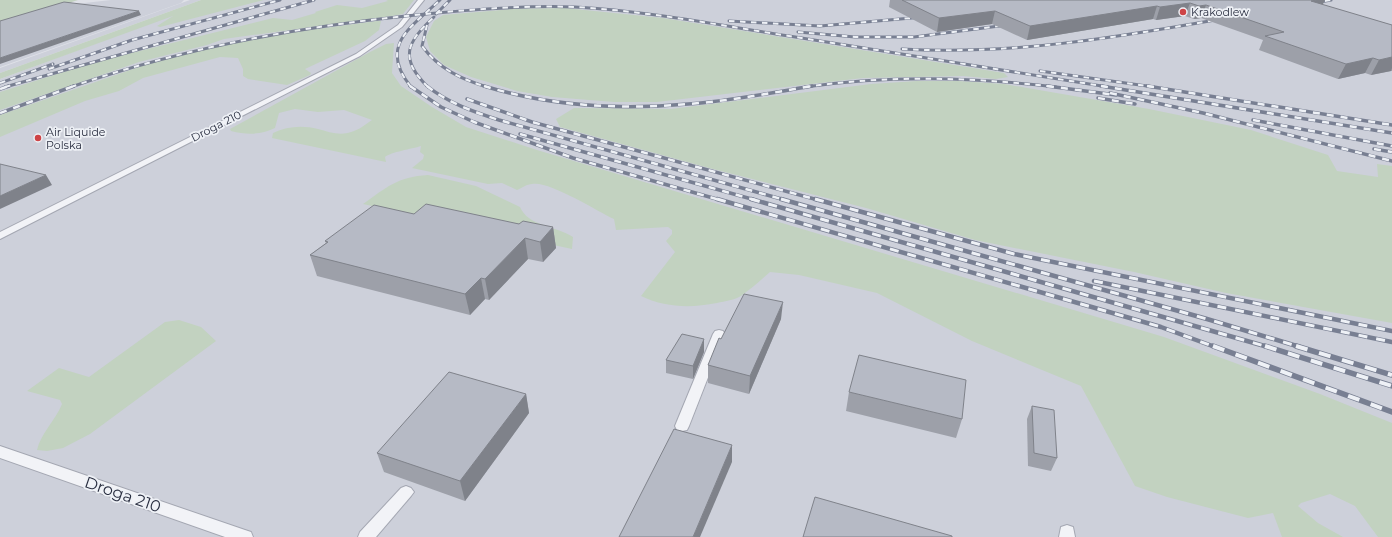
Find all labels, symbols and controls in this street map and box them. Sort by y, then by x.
place label: Krakodlew [1191,5,1249,19]
marker: Krakodlew [1178,7,1188,17]
street label: Droga 210 [188,107,244,145]
place label: Air Liquide Polska [46,125,106,152]
marker: Air Liquide Polska [33,133,43,143]
street label: Droga 210 [82,473,164,516]

